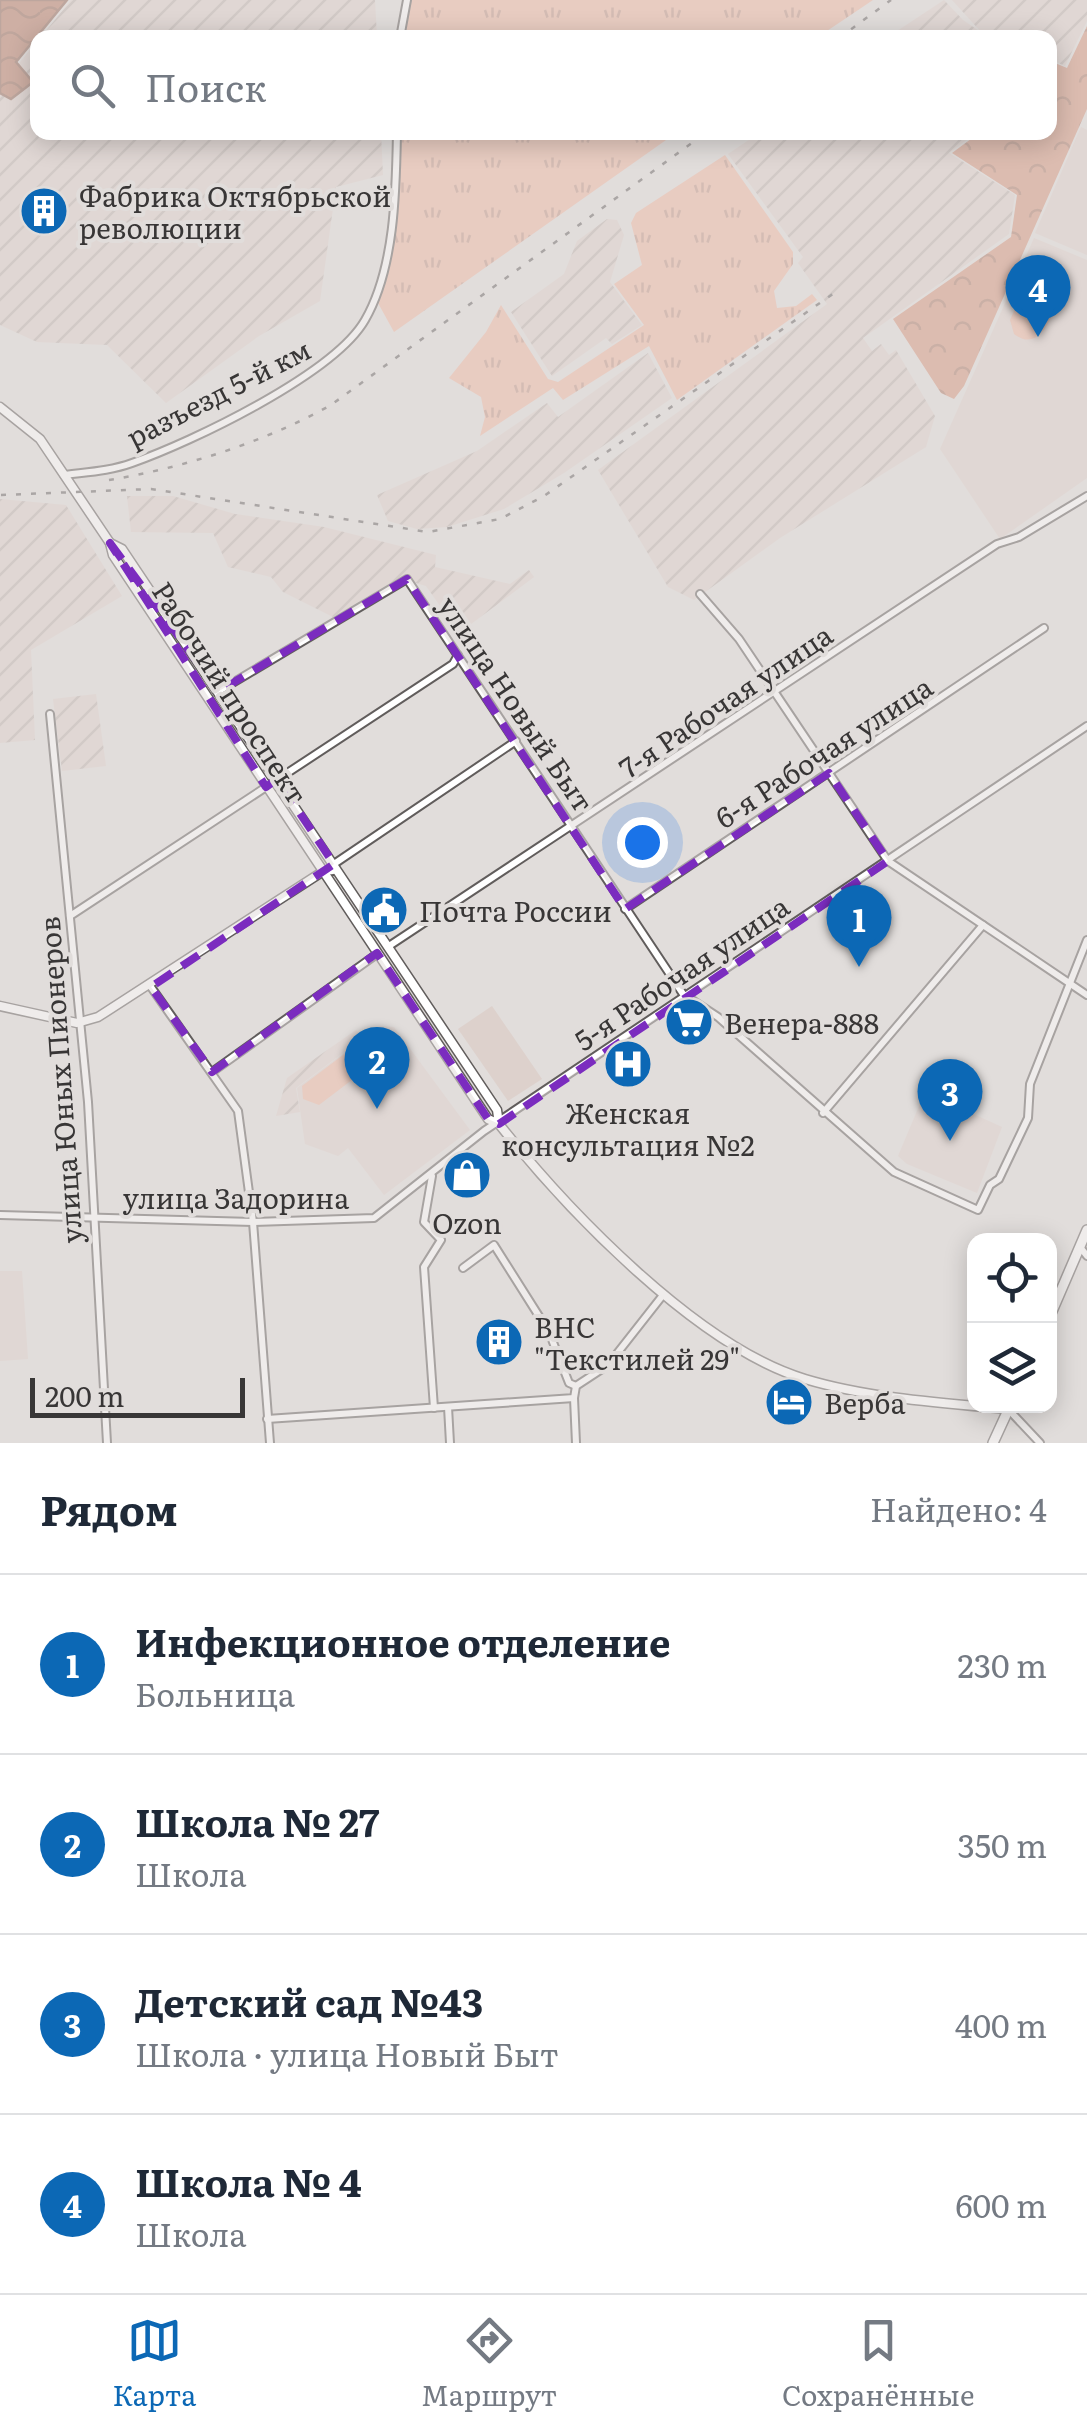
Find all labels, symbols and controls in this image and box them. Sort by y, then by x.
search box [30,30,1057,140]
text: Поиск [145,57,267,114]
icon: search [65,58,120,113]
place label: Фабрика Октябрьской революции [79,174,391,248]
building icon: Фабрика Октябрьской революции [18,185,70,237]
pin: 4 [1006,255,1070,337]
street label: разъезд 5-й км [119,327,317,457]
street label: Рабочий проспект [143,572,319,812]
street label: улица Новый Быт [429,587,605,819]
street label: 7-я Рабочая улица [610,613,840,787]
street label: 6-я Рабочая улица [706,665,940,837]
your location [617,817,668,868]
public building icon: Почта России [358,884,410,936]
street label: 5-я Рабочая улица [565,884,797,1060]
pin: 1 [826,884,892,967]
place label: Почта России [419,889,612,931]
street label: улица Юных Пионеров [27,915,91,1245]
supermarket icon: Венера-888 [663,996,715,1048]
place label: Венера-888 [724,1001,879,1043]
pin: 2 [344,1026,410,1109]
hospital icon: Женская консультация №2 [602,1038,654,1090]
pin: 3 [918,1058,982,1141]
place label: Женская консультация №2 [501,1091,755,1165]
shop icon: Ozon [441,1149,493,1201]
street label: улица Задорина [123,1176,349,1218]
place label: Ozon [432,1201,502,1243]
map controls [967,1233,1057,1413]
button: locate [967,1233,1057,1323]
place label: ВНС "Текстилей 29" [534,1305,740,1379]
building icon: ВНС "Текстилей 29" [473,1316,525,1368]
button: layers [967,1323,1057,1413]
scale bar [30,1373,245,1418]
text: 200 m [45,1374,124,1416]
hotel icon: Верба [763,1376,815,1428]
place label: Верба [824,1381,906,1423]
text: Рядом [40,1477,178,1539]
text: Найдено: 4 [870,1484,1047,1532]
text: Инфекционное отделение [135,1612,670,1669]
text: 1 [66,1640,79,1688]
text: 230 m [957,1640,1047,1688]
text: Больница [135,1669,295,1717]
text: Школа № 27 [135,1792,379,1849]
text: 2 [64,1820,81,1868]
text: 350 m [958,1820,1047,1868]
text: Школа [135,1849,246,1897]
text: Детский сад №43 [135,1972,483,2029]
text: 3 [64,2000,81,2048]
text: 400 m [955,2000,1047,2048]
text: Школа · улица Новый Быт [135,2029,559,2077]
text: Школа № 4 [135,2152,362,2209]
text: 4 [63,2180,82,2228]
text: 600 m [955,2180,1047,2228]
text: Школа [135,2209,246,2257]
tab: Карта [112,2313,196,2415]
tab: Маршрут [421,2313,557,2415]
tab: Сохранённые [782,2313,975,2415]

